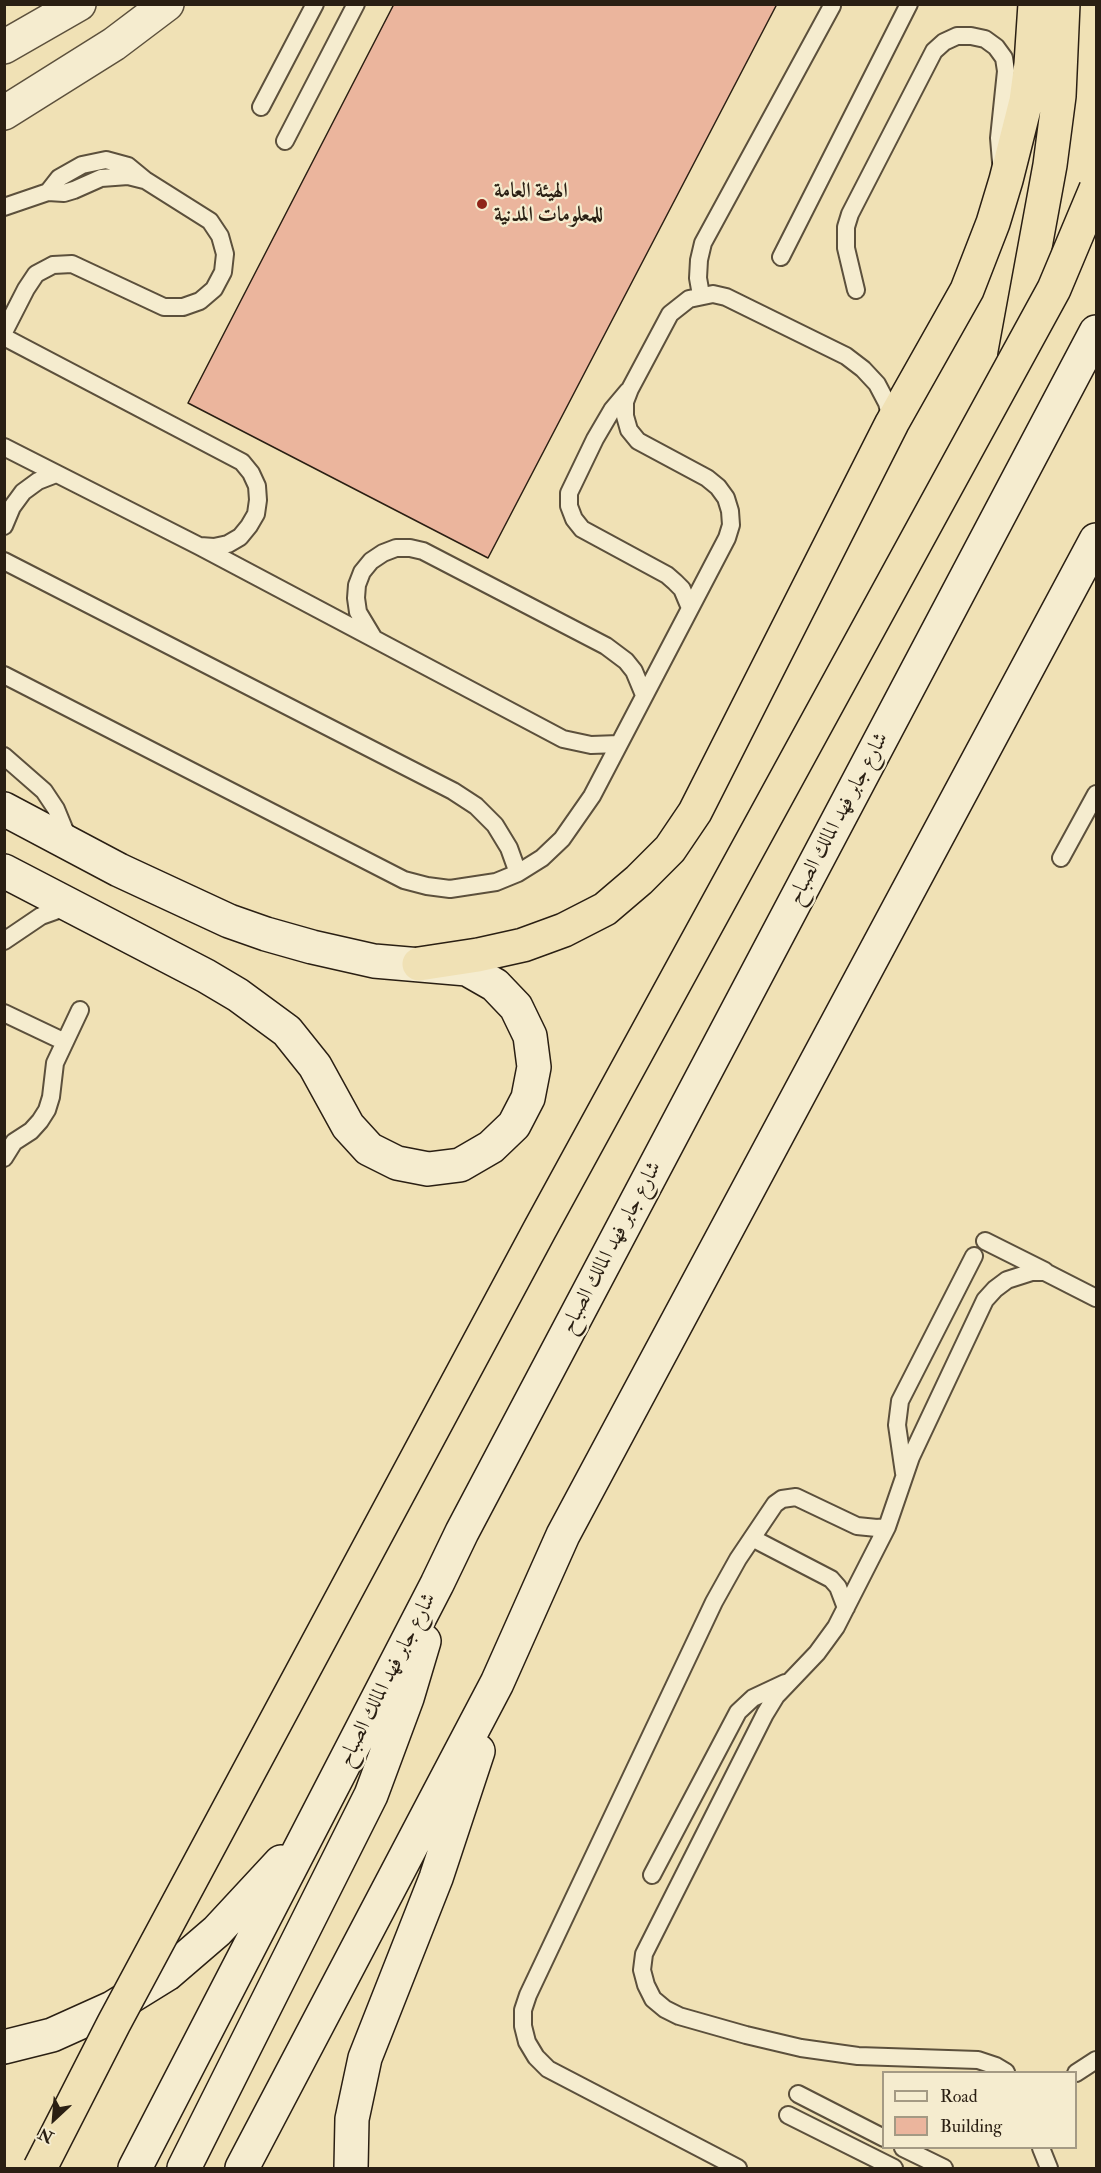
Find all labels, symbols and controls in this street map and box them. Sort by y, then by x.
place label: الهيئة العامة للمعلومات المدنية [494,179,603,229]
marker: الهيئة العامة للمعلومات المدنية [475,197,489,211]
street label: شارع جابر فهد المالك الصباح [783,729,895,909]
street label: شارع جابر فهد المالك الصباح [556,1158,668,1338]
street label: شارع جابر فهد المالك الصباح [333,1589,443,1771]
legend [882,2071,1077,2149]
text: Road [940,2085,978,2108]
north arrow [24,2089,84,2149]
text: Building [940,2115,1002,2138]
text: N [35,2123,57,2147]

